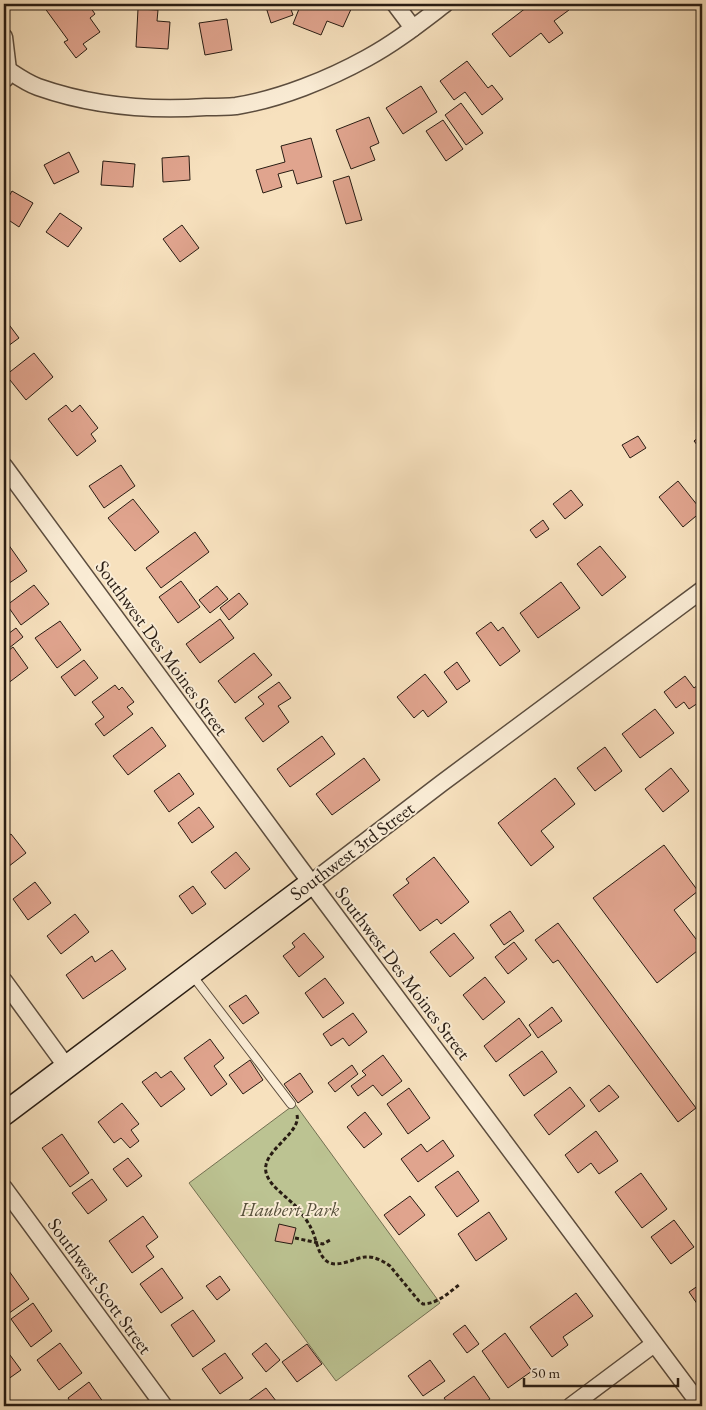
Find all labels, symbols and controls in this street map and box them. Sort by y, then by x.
street label: Southwest Des Moines Street [90,555,234,741]
street label: Southwest 3rd Street [285,796,419,906]
street label: Southwest Des Moines Street [330,881,476,1065]
park label: Haubert Park [240,1197,340,1222]
street label: Southwest Scott Street [42,1213,158,1359]
scale bar [524,1355,677,1387]
text: 50 m [531,1363,560,1382]

